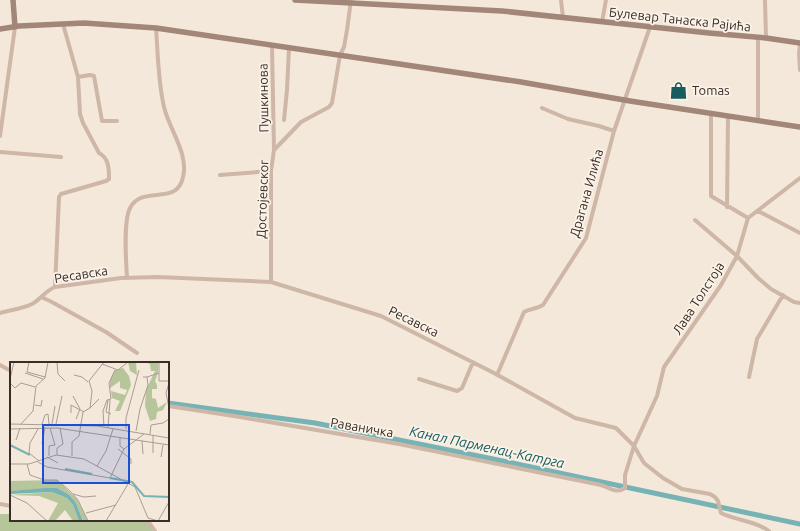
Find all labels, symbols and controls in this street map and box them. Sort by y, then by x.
street label: Булевар Танаска Рајића [608,5,752,33]
street label: Пушкинова [255,63,271,133]
shop icon: Tomas [669,80,689,100]
place label: Tomas [692,83,730,97]
street label: Драгана Илића [567,147,605,239]
street label: Достојевског [254,158,270,239]
street label: Лава Толстоја [669,259,727,337]
street label: Ресавска [53,263,109,285]
street label: Ресавска [387,303,441,339]
inset map [10,362,169,521]
street label: Раваничка [329,415,395,439]
water label: Канал Парменац-Катрга [408,423,566,471]

